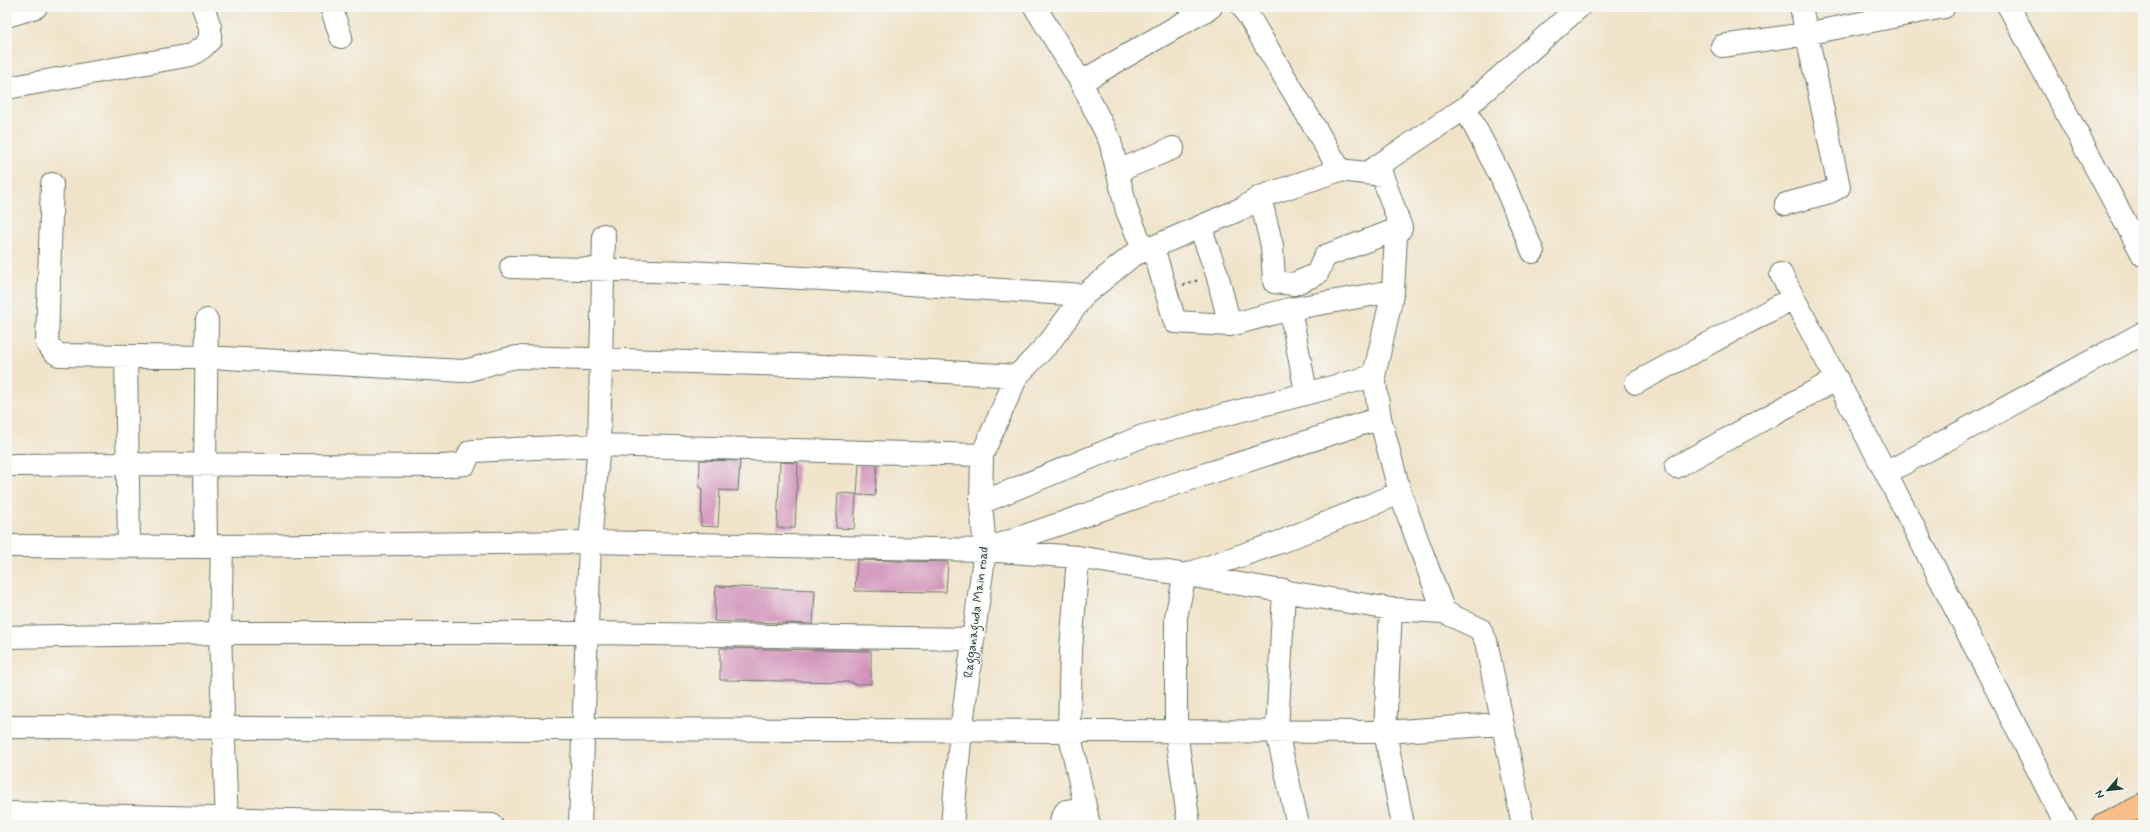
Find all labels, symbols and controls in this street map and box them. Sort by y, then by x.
street label: Ragganaguda Main road [960,546,995,679]
north arrow [2088,770,2128,810]
text: N [2092,788,2108,801]

